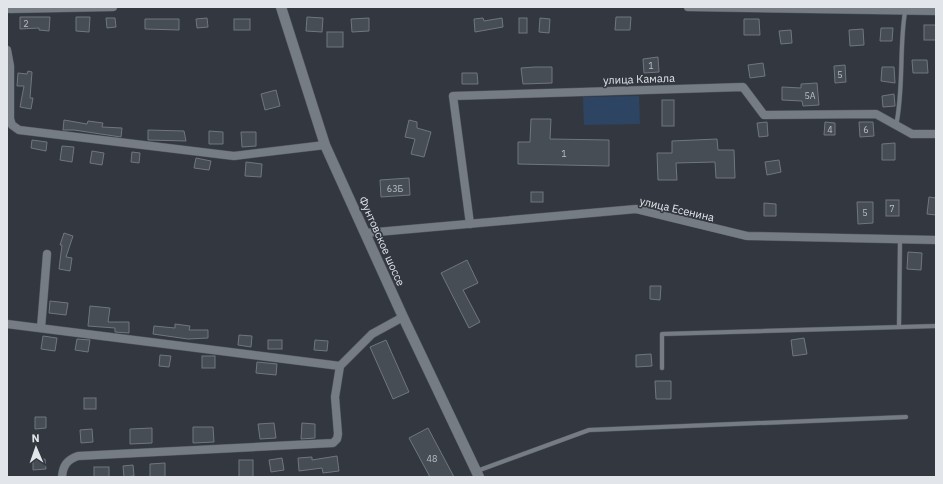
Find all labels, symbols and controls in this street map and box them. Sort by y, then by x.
house number: 2 [23,18,29,29]
house number: 1 [648,60,654,71]
house number: 5 [837,69,843,80]
street label: улица Камала [603,71,675,87]
house number: 5А [804,90,816,101]
house number: 4 [827,124,833,135]
house number: 6 [863,124,869,135]
house number: 1 [561,148,567,159]
house number: 63Б [387,183,404,194]
street label: Фунтовское шоссе [356,194,408,288]
street label: улица Есенина [638,194,716,224]
house number: 7 [889,203,895,214]
house number: 5 [862,207,868,218]
north arrow [16,428,56,468]
text: N [31,431,40,445]
house number: 48 [427,453,437,464]

